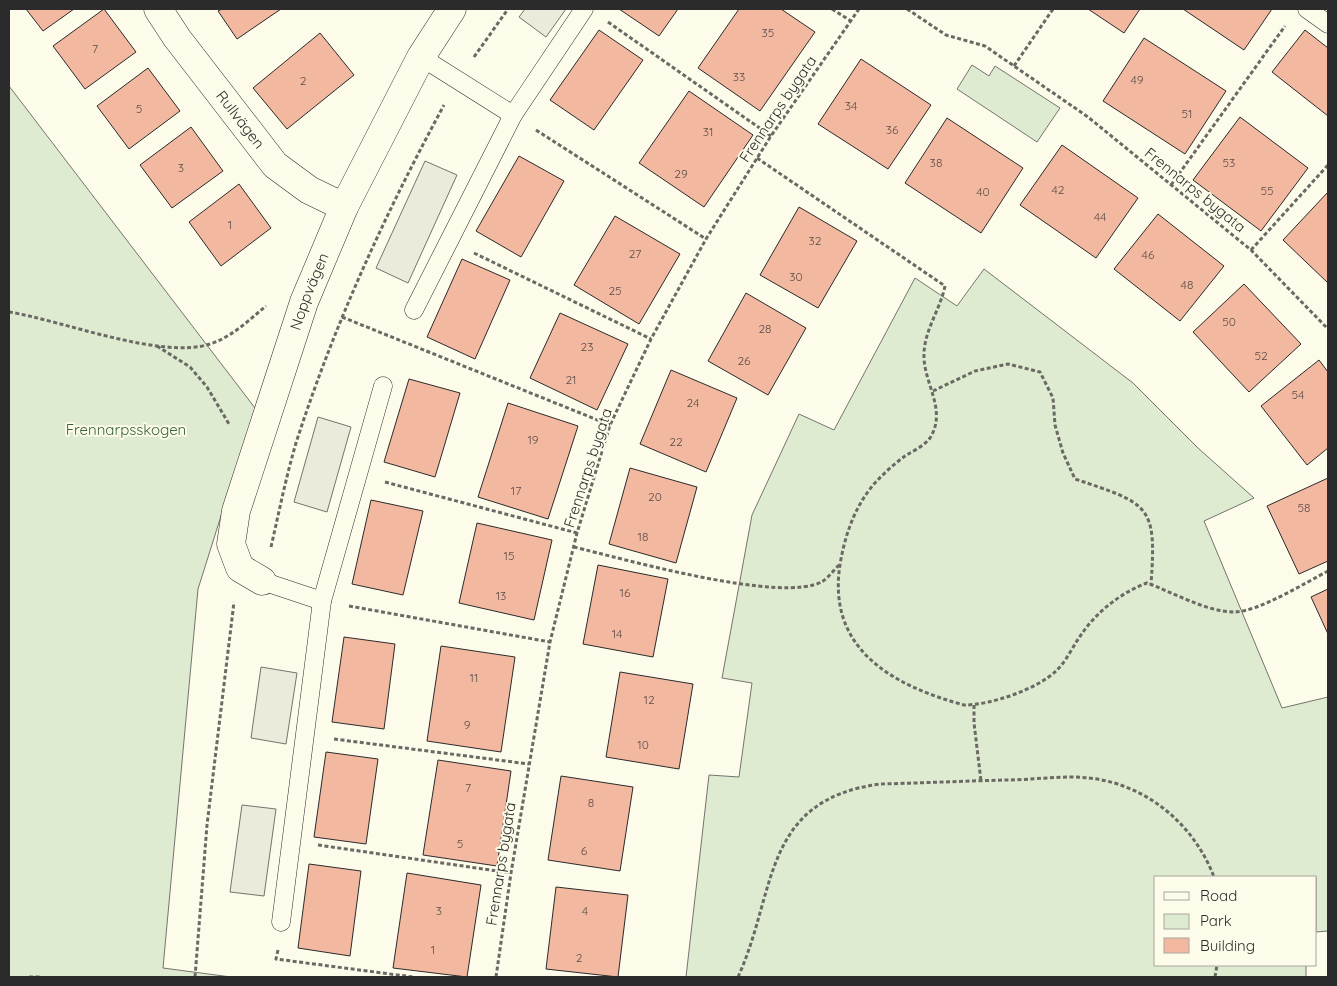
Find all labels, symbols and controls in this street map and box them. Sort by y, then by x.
house number: 35 [762,25,774,40]
house number: 7 [92,41,98,56]
street label: Frennarps bygata [735,52,820,166]
house number: 33 [733,69,745,84]
house number: 49 [1131,72,1144,87]
house number: 2 [300,73,307,88]
street label: Rullvägen [212,87,269,152]
house number: 34 [845,98,857,113]
house number: 5 [136,101,142,116]
house number: 51 [1182,106,1192,121]
house number: 36 [886,122,899,137]
house number: 31 [703,124,713,139]
street label: Frennarps bygata [1141,143,1250,236]
house number: 38 [930,155,942,170]
house number: 53 [1223,155,1235,170]
house number: 3 [178,160,184,175]
house number: 29 [674,166,688,181]
house number: 42 [1052,182,1065,197]
house number: 55 [1260,183,1274,198]
house number: 40 [976,184,990,199]
house number: 44 [1094,209,1106,224]
house number: 1 [228,217,232,232]
house number: 32 [809,233,822,248]
house number: 27 [629,246,641,261]
house number: 46 [1142,247,1155,262]
street label: Noppvägen [286,250,333,332]
house number: 30 [789,269,803,284]
house number: 48 [1181,277,1193,292]
house number: 25 [608,283,622,298]
house number: 50 [1222,314,1236,329]
house number: 28 [758,321,772,336]
house number: 23 [581,339,593,354]
house number: 52 [1254,348,1268,363]
house number: 26 [737,353,751,368]
house number: 21 [565,372,577,387]
house number: 54 [1292,387,1304,402]
house number: 24 [687,395,699,410]
street label: Frennarps bygata [559,406,616,530]
park label: Frennarpsskogen [66,420,186,439]
house number: 19 [527,432,539,447]
house number: 22 [669,434,683,449]
house number: 17 [511,483,521,498]
house number: 20 [648,489,662,504]
house number: 58 [1297,500,1311,515]
house number: 18 [638,529,648,544]
house number: 15 [504,548,514,563]
house number: 16 [620,585,631,600]
house number: 13 [496,588,506,603]
house number: 14 [612,626,622,641]
house number: 11 [470,670,478,685]
house number: 12 [643,692,655,707]
house number: 9 [464,717,471,732]
house number: 10 [637,737,649,752]
house number: 7 [465,780,471,795]
house number: 8 [588,795,594,810]
street label: Frennarps bygata [481,801,520,927]
house number: 5 [457,836,463,851]
house number: 6 [581,843,588,858]
legend [1154,876,1317,966]
text: Road [1200,886,1237,905]
house number: 3 [436,903,442,918]
house number: 4 [582,903,588,918]
text: Park [1200,911,1232,930]
text: Building [1200,936,1255,955]
house number: 1 [431,942,435,957]
house number: 2 [576,950,583,965]

